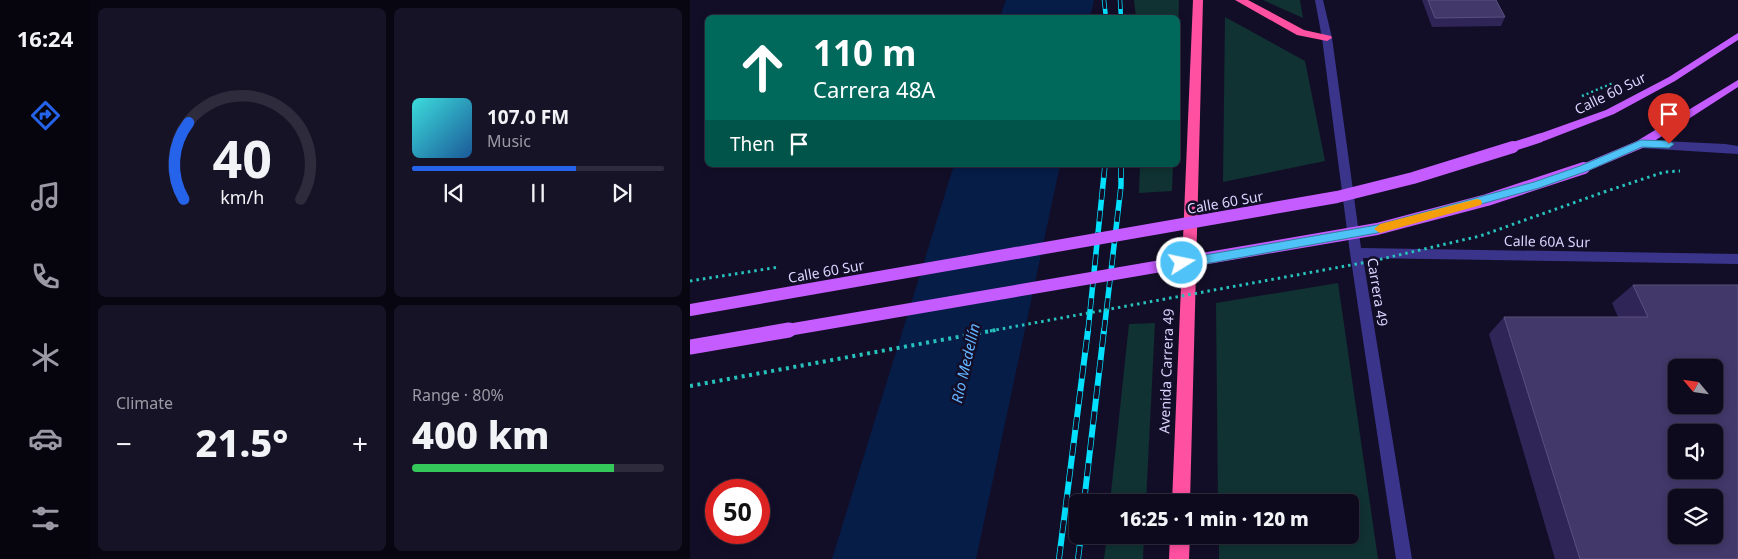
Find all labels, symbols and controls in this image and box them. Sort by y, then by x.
text: 16:24 [17,23,73,53]
text: 110 m [813,29,916,76]
icon: ahead [730,35,795,100]
street label: Calle 60 Sur [1571,67,1649,118]
text: Carrera 48A [813,74,935,104]
pin [1648,93,1690,144]
icon: directions [28,98,63,133]
icon: arrive [1655,100,1683,128]
text: 107.0 FM [487,104,569,130]
text: 40 [212,122,272,193]
text: Music [487,130,531,152]
icon: arrive [785,130,813,158]
text: Then [730,131,775,157]
icon: music [28,179,63,214]
icon: previous [440,179,468,207]
icon: pause [524,179,552,207]
icon: next [608,179,636,207]
text: km/h [220,185,264,209]
street label: Calle 60 Sur [1185,186,1265,218]
street label: Calle 60A Sur [1504,231,1590,251]
position arrow [1155,236,1207,288]
street label: Calle 60 Sur [786,255,866,287]
street label: Carrera 49 [1363,256,1393,328]
icon: phone [28,259,63,294]
street label: Avenida Carrera 49 [1154,308,1178,434]
water label: Río Medellín [946,321,984,405]
icon: climate [28,340,63,375]
north arrow [1668,359,1722,414]
map controls [1668,359,1723,544]
text: Range · 80% [412,384,504,406]
text: Climate [116,392,173,414]
text: 400 km [412,408,550,460]
text: 21.5° [196,416,288,468]
icon: car [28,421,63,456]
text: − [116,424,132,462]
text: + [352,424,368,462]
button: sound [1668,424,1723,479]
speed limit sign: 50 [705,479,770,544]
button: layers [1668,489,1723,544]
icon: filters [28,501,63,536]
text: 16:25 · 1 min · 120 m [1119,506,1309,532]

